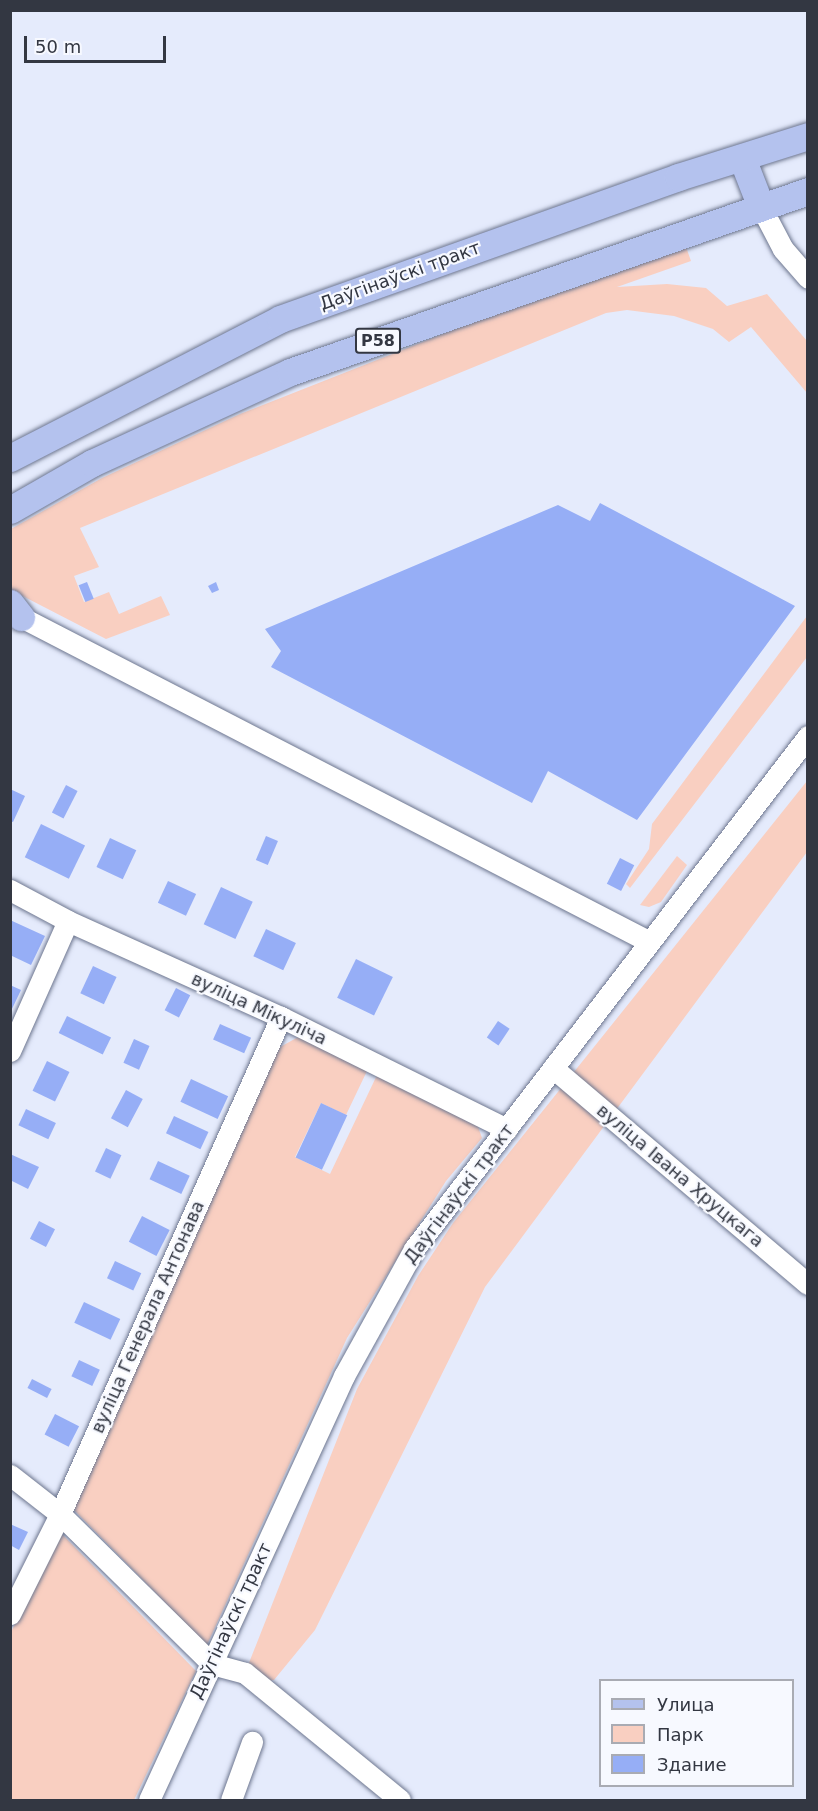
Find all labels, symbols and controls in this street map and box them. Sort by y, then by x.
scale bar [27,24,170,62]
text: 50 m [35,36,81,57]
street label: Даўгінаўскі тракт [317,237,483,315]
road number: Р58 [354,328,402,354]
street label: вуліца Мікуліча [188,968,330,1050]
street label: вуліца Івана Хруцкага [592,1100,768,1252]
street label: Даўгінаўскі тракт [399,1120,519,1268]
street label: вуліца Генерала Антонава [87,1197,209,1437]
street label: Даўгінаўскі тракт [185,1540,277,1702]
legend [599,1679,794,1787]
text: Улица [657,1694,714,1715]
text: Парк [657,1724,704,1745]
text: Здание [657,1754,727,1775]

